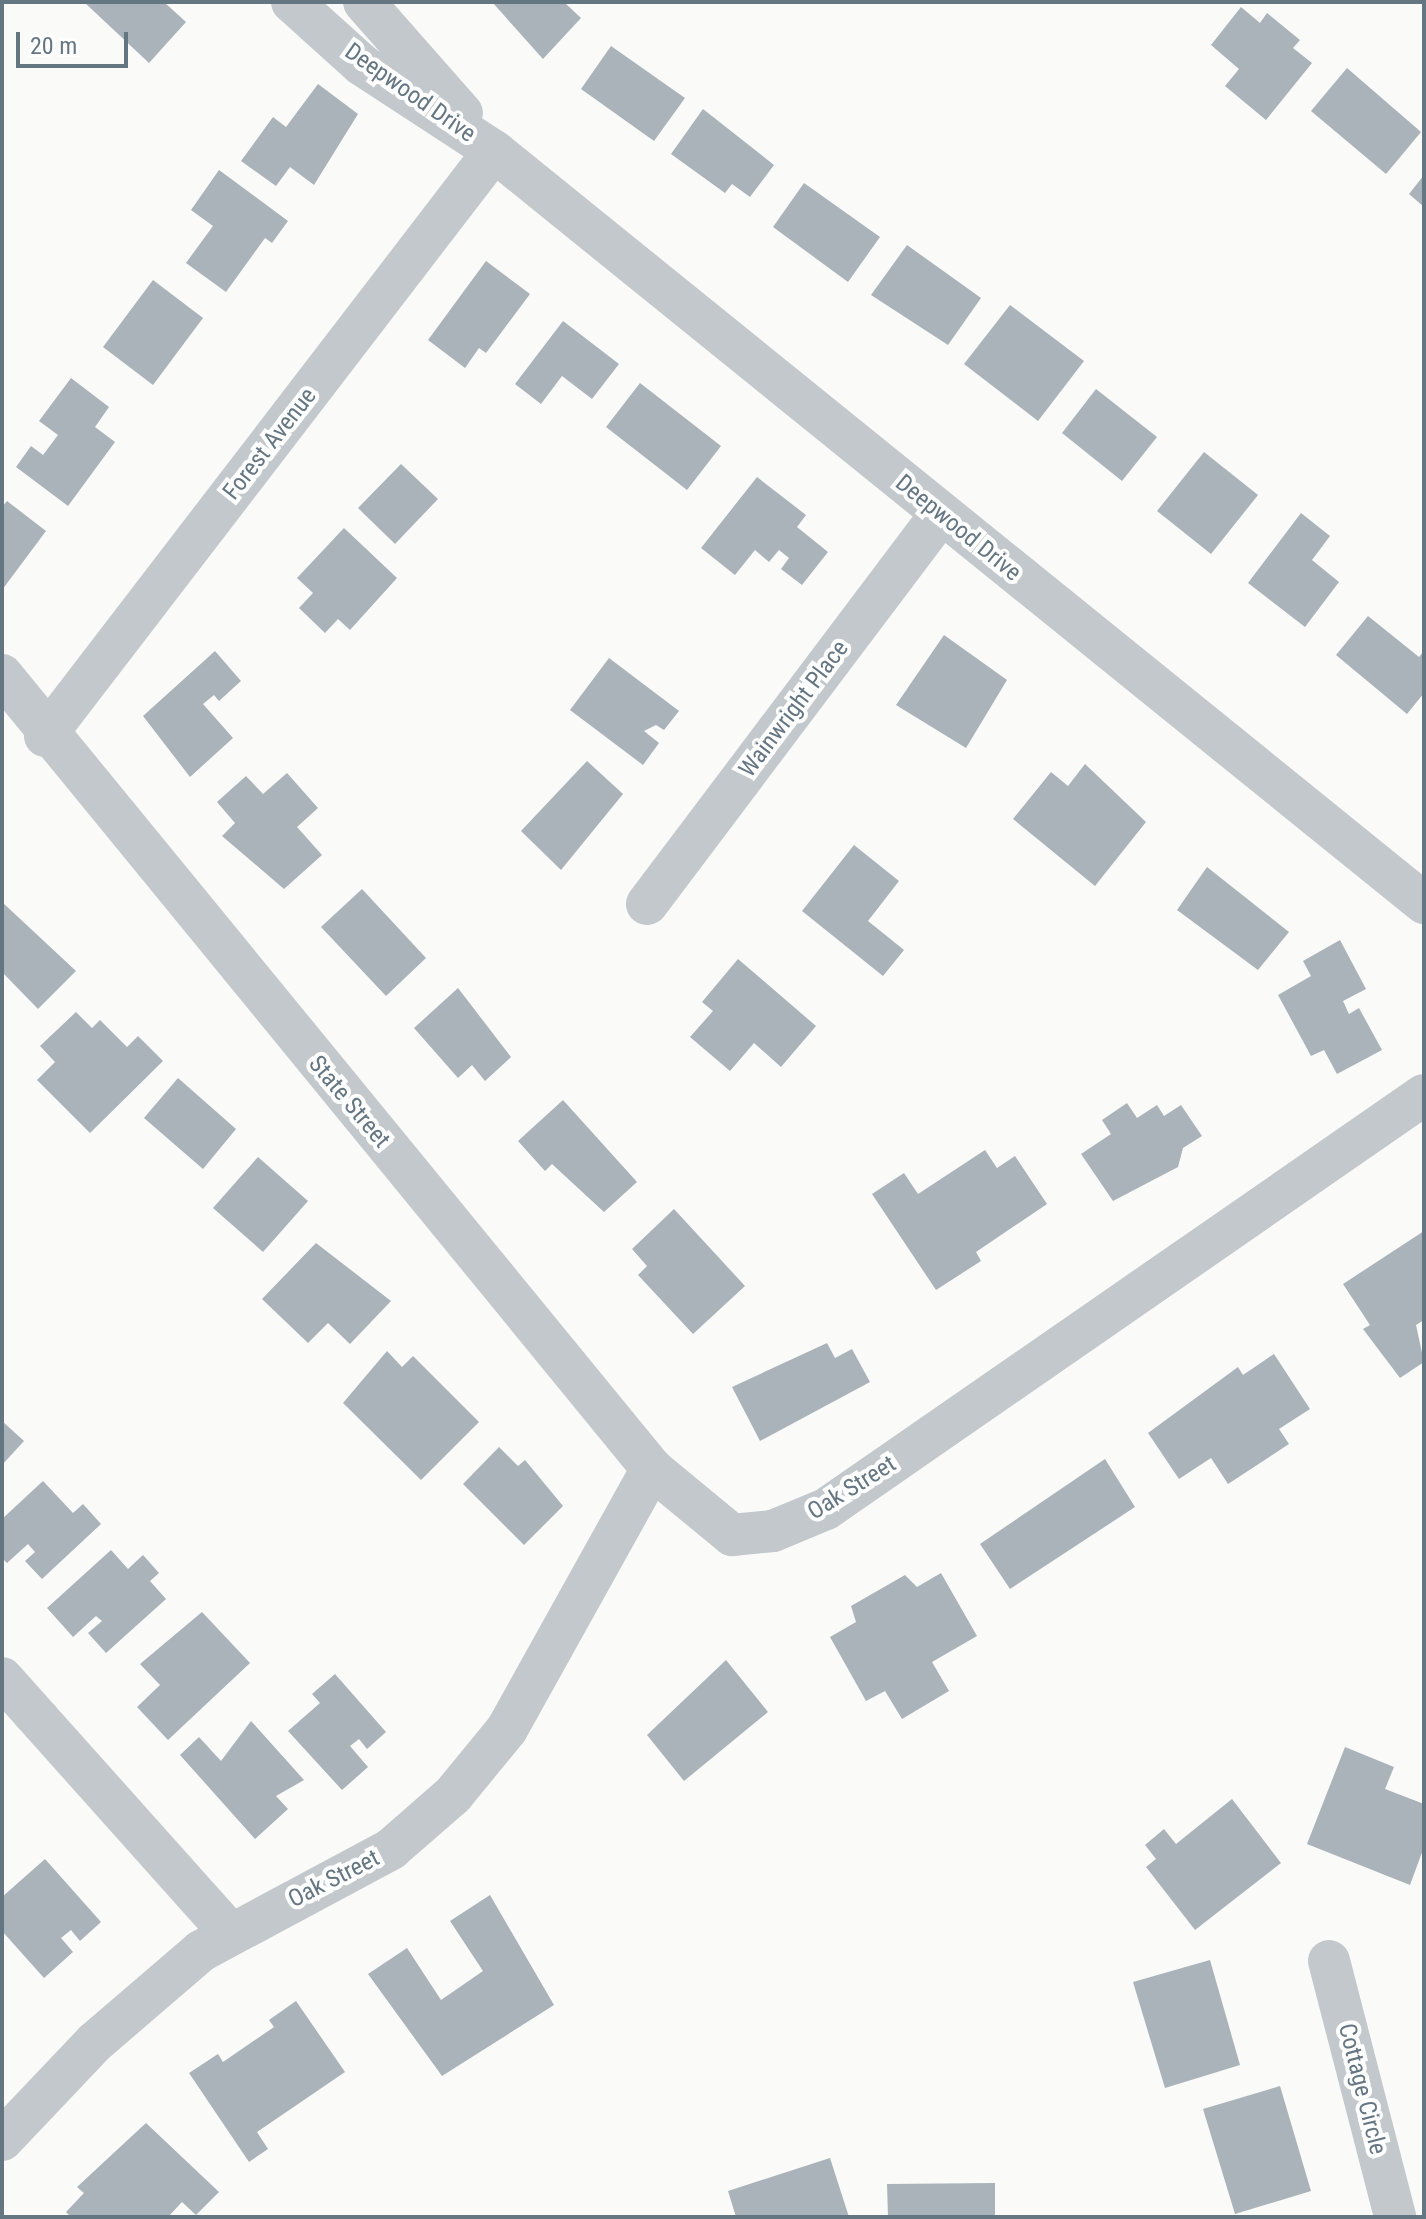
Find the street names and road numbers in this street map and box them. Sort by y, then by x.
street label: Deepwood Drive [339,37,481,149]
street label: Forest Avenue [217,382,323,506]
street label: Deepwood Drive [889,469,1027,587]
street label: Wainwright Place [733,635,855,783]
street label: State Street [302,1050,396,1154]
street label: Oak Street [803,1450,901,1526]
street label: Oak Street [284,1844,384,1914]
street label: Cottage Circle [1332,2021,1392,2157]

